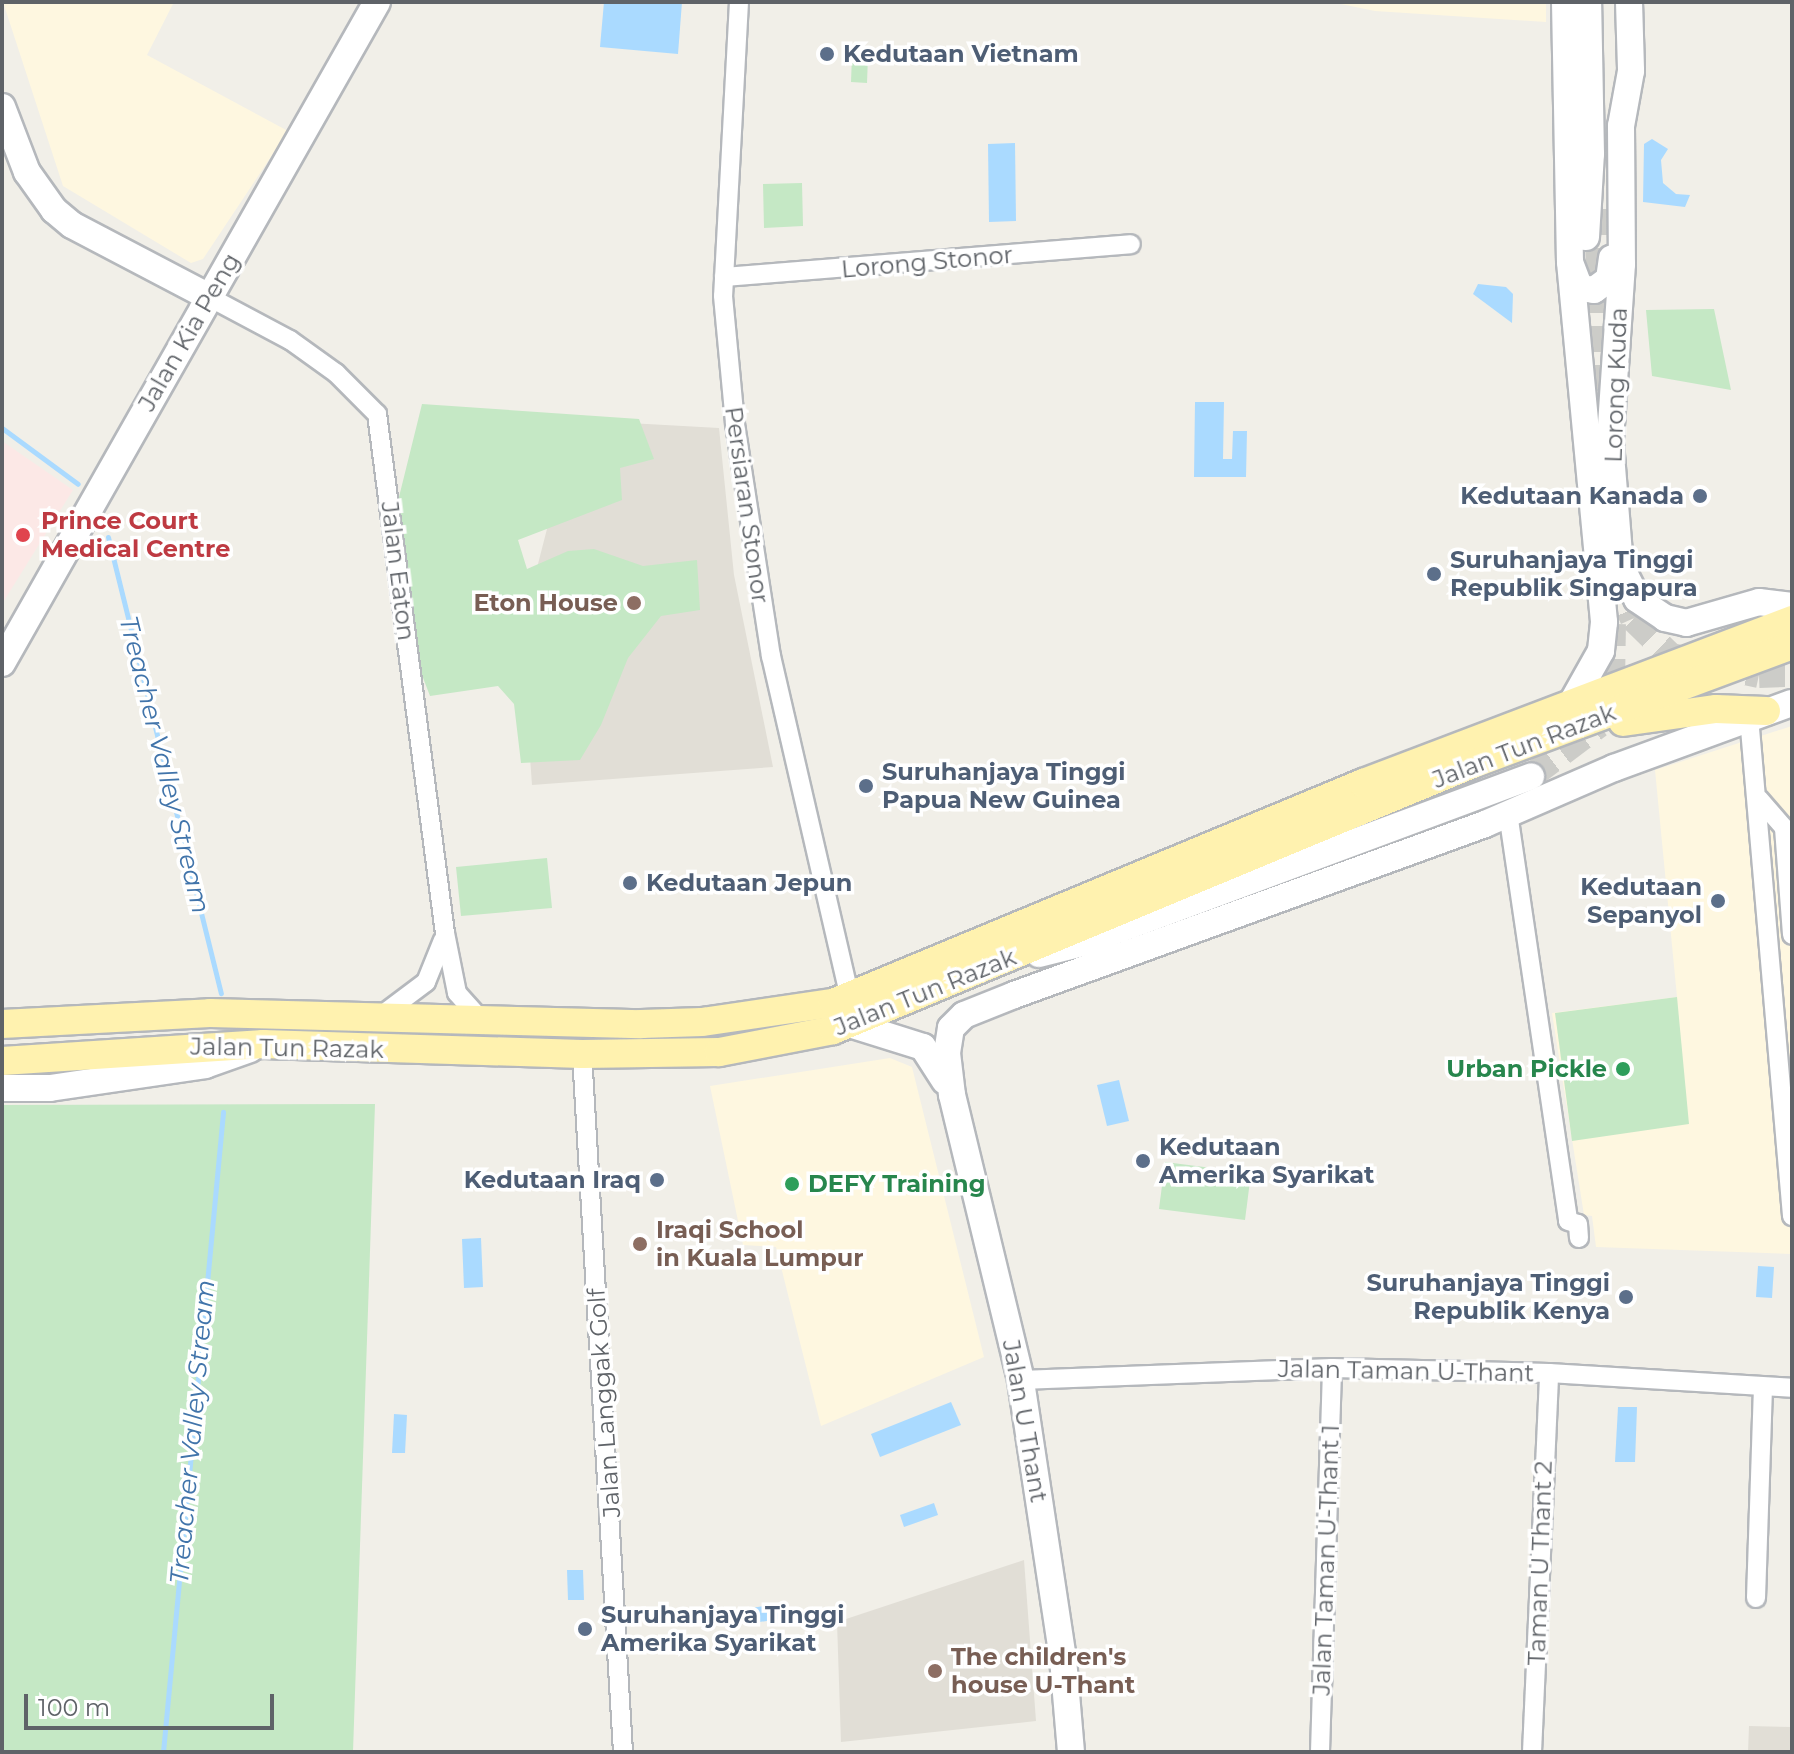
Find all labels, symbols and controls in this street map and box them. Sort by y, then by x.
place label: Kedutaan Vietnam [843,40,1079,68]
marker: Kedutaan Vietnam [818,45,836,63]
street label: Lorong Stonor [840,240,1014,284]
street label: Jalan Kia Peng [132,248,246,416]
street label: Lorong Kuda [1599,307,1633,463]
street label: Persiaran Stonor [719,405,775,605]
place label: Kedutaan Kanada [1460,482,1684,510]
marker: Kedutaan Kanada [1691,487,1709,505]
street label: Jalan Eaton [375,500,421,642]
place label: Prince Court Medical Centre [41,507,230,563]
marker: Prince Court Medical Centre [12,524,34,546]
place label: Suruhanjaya Tinggi Republik Singapura [1450,546,1697,602]
marker: Suruhanjaya Tinggi Republik Singapura [1425,565,1443,583]
place label: Eton House [473,589,618,617]
marker: Eton House [625,594,643,612]
water label: Treacher Valley Stream [112,613,216,917]
street label: Jalan Tun Razak [1428,698,1620,794]
place label: Suruhanjaya Tinggi Papua New Guinea [882,758,1126,814]
marker: Suruhanjaya Tinggi Papua New Guinea [857,777,875,795]
place label: Kedutaan Jepun [646,869,852,897]
place label: Kedutaan Sepanyol [1580,873,1702,929]
marker: Kedutaan Jepun [621,874,639,892]
marker: Kedutaan Sepanyol [1709,892,1727,910]
street label: Jalan Tun Razak [830,942,1020,1042]
street label: Jalan Tun Razak [190,1032,384,1064]
place label: Urban Pickle [1446,1055,1607,1083]
marker: Urban Pickle [1614,1060,1632,1078]
place label: Kedutaan Amerika Syarikat [1159,1133,1375,1189]
marker: Kedutaan Amerika Syarikat [1134,1152,1152,1170]
place label: Kedutaan Iraq [464,1166,641,1194]
place label: DEFY Training [808,1170,986,1198]
marker: Kedutaan Iraq [648,1171,666,1189]
marker: DEFY Training [783,1175,801,1193]
place label: Iraqi School in Kuala Lumpur [656,1216,864,1272]
marker: Iraqi School in Kuala Lumpur [631,1235,649,1253]
place label: Suruhanjaya Tinggi Republik Kenya [1366,1269,1610,1325]
water label: Treacher Valley Stream [164,1279,222,1585]
street label: Jalan Langgak Golf [582,1287,626,1519]
marker: Suruhanjaya Tinggi Republik Kenya [1617,1288,1635,1306]
street label: Jalan U Thant [997,1337,1053,1505]
street label: Jalan Taman U-Thant [1278,1354,1534,1388]
street label: Jalan Taman U-Thant 1 [1307,1424,1345,1696]
street label: Taman U Thant 2 [1522,1460,1558,1666]
place label: Suruhanjaya Tinggi Amerika Syarikat [601,1601,845,1657]
marker: Suruhanjaya Tinggi Amerika Syarikat [576,1620,594,1638]
place label: The children's house U-Thant [951,1643,1135,1699]
marker: The children's house U-Thant [926,1662,944,1680]
scale bar [28,1678,278,1728]
text: 100 m [38,1693,110,1722]

